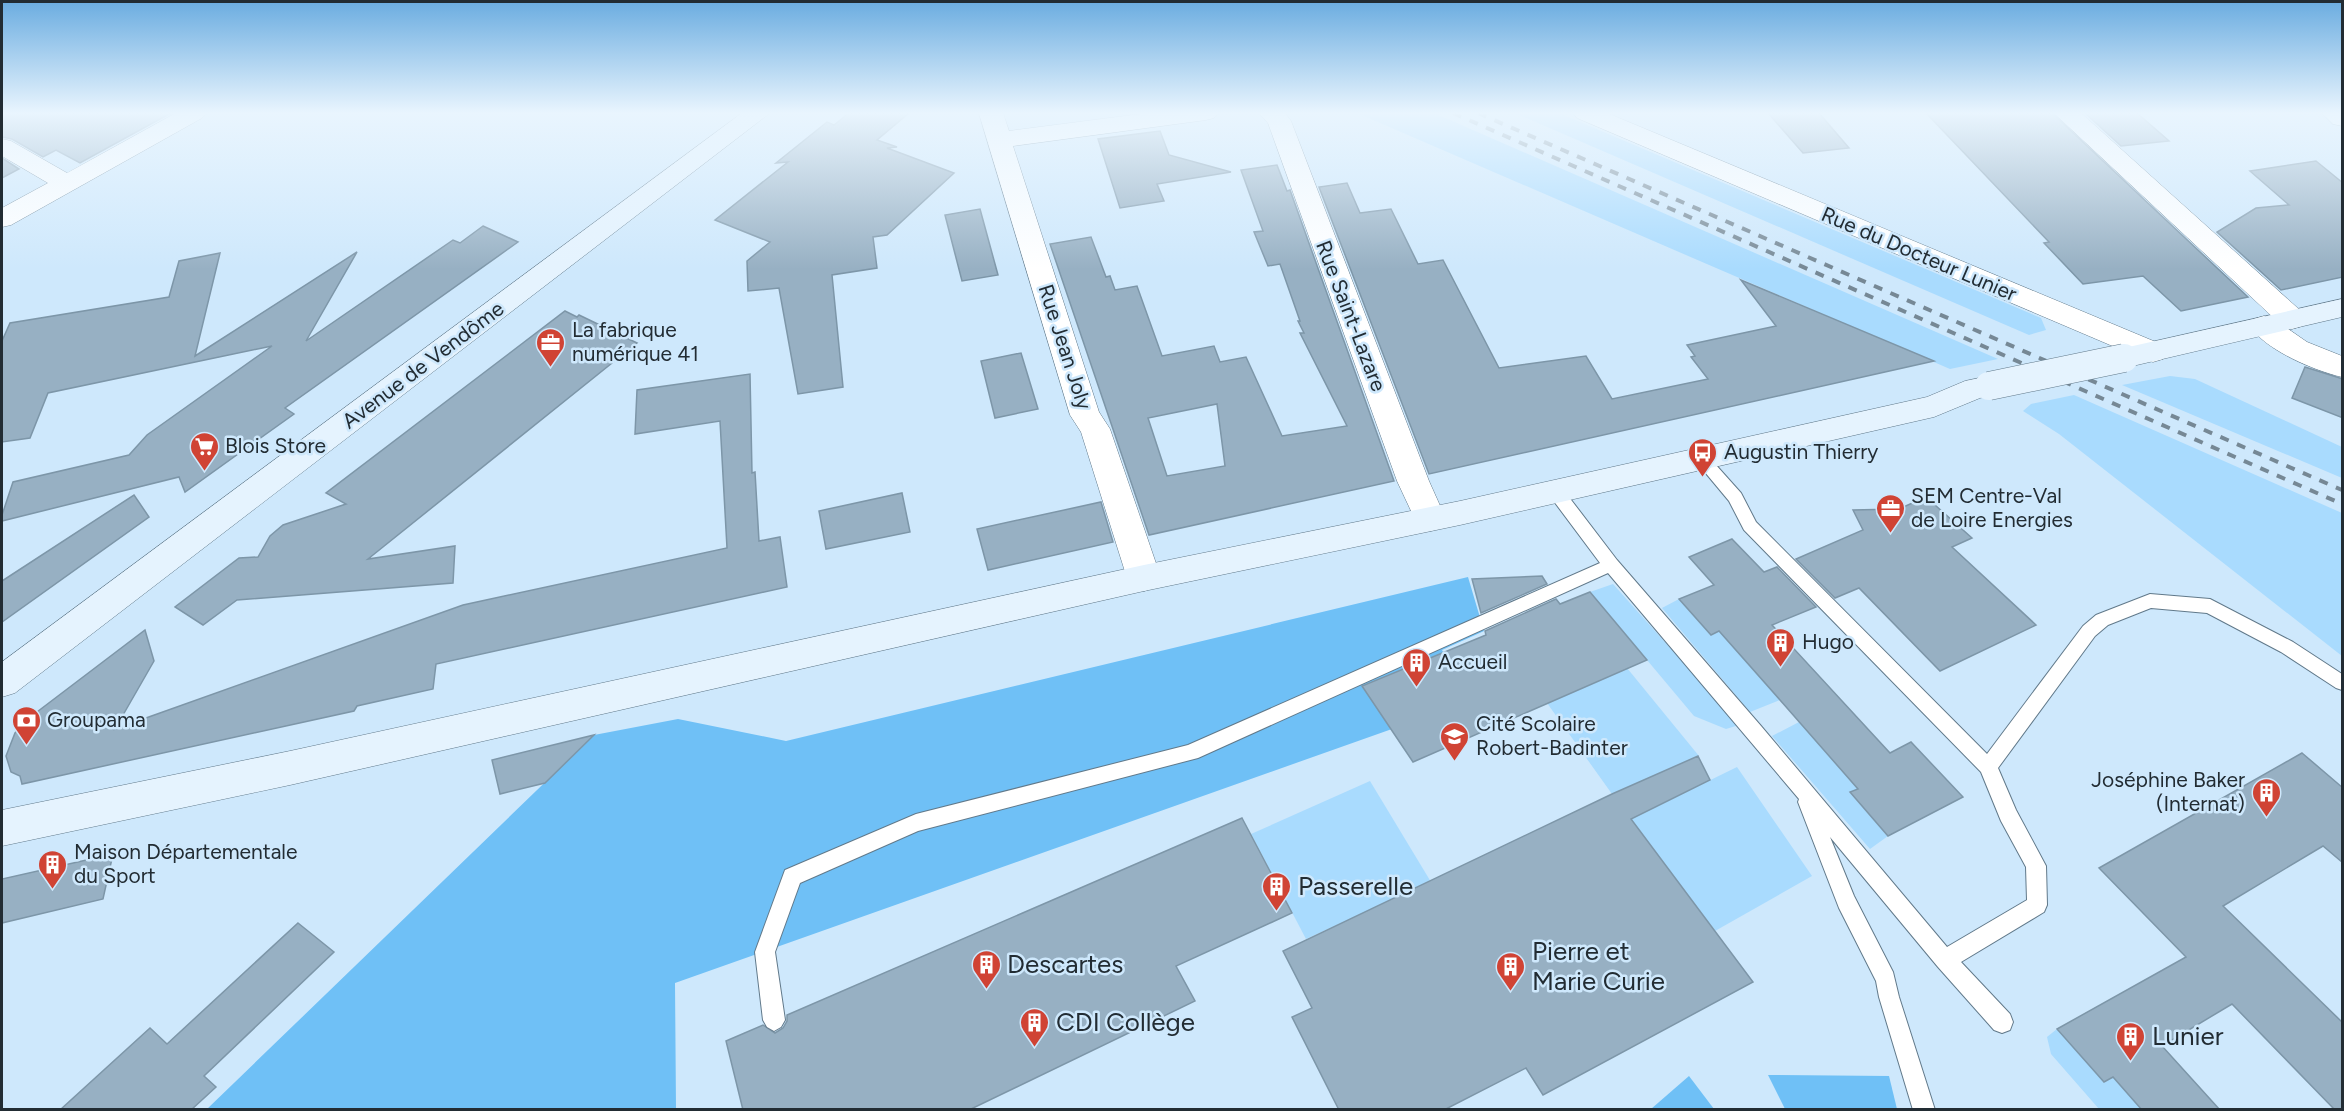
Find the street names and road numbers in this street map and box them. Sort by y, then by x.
street label: Rue du Docteur Lunier [1818,201,2021,306]
street label: Rue Saint-Lazare [1311,237,1392,395]
street label: Rue Jean Joly [1033,281,1097,413]
street label: Avenue de Vendôme [337,296,508,434]

